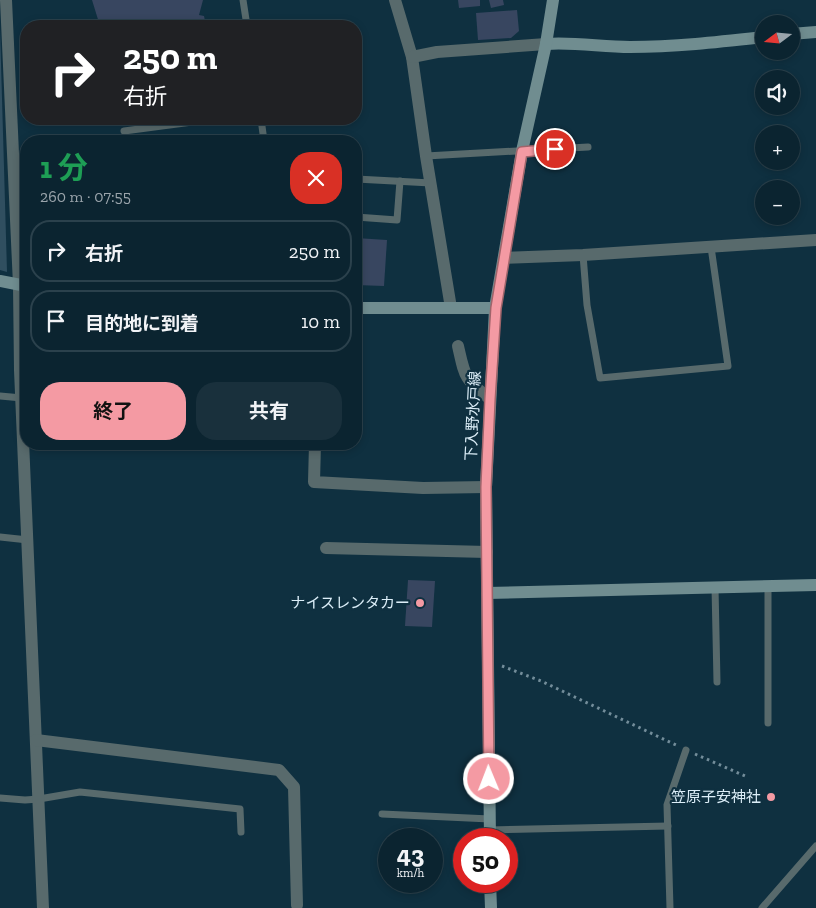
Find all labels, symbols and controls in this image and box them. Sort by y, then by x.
north arrow [755,15,800,60]
map controls [755,15,800,225]
text: 250 m [123,36,217,78]
icon: right [40,40,105,105]
button: sound [755,70,800,115]
text: 右折 [123,83,167,110]
button: + [755,125,800,170]
pin [534,128,576,170]
icon: arrive [541,135,569,163]
text: 1 分 [40,150,88,186]
button: close [290,152,342,204]
button: − [755,180,800,225]
text: 260 m · 07:55 [40,187,131,206]
icon: right [42,237,70,265]
text: 250 m [289,240,340,263]
text: 右折 [85,242,123,265]
icon: arrive [42,307,70,335]
text: 10 m [301,310,340,333]
text: 目的地に到着 [85,312,199,335]
street label: 下入野水戸線 [462,371,484,461]
button: 終了 [40,382,186,440]
button: 共有 [196,382,342,440]
place label: ナイスレンタカー [290,594,410,612]
marker: ナイスレンタカー [414,597,426,609]
position arrow [462,752,514,804]
place label: 笠原子安神社 [671,788,761,806]
marker: 笠原子安神社 [765,791,777,803]
speed limit sign: 50 [453,828,518,893]
text: 43 [397,839,424,869]
text: km/h [397,866,424,880]

